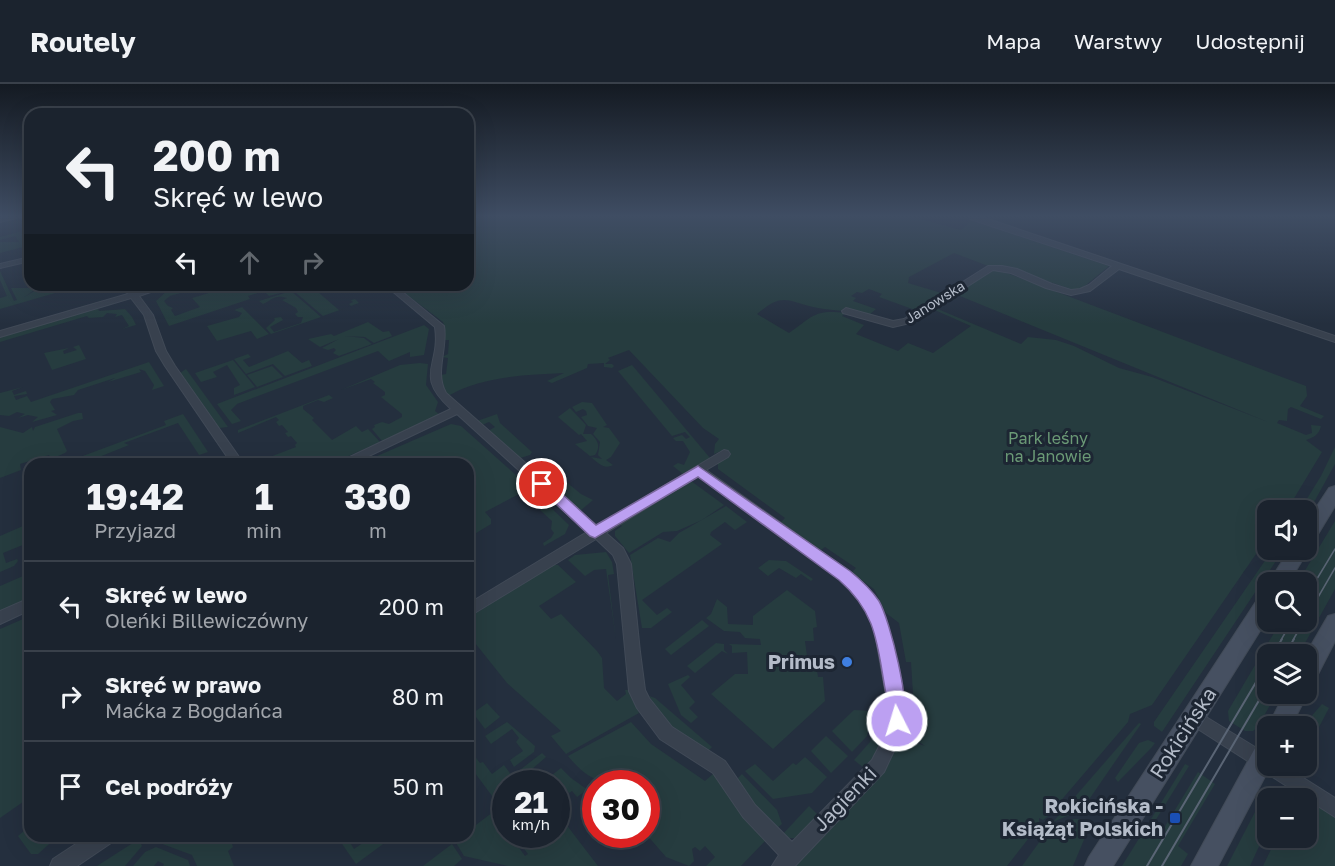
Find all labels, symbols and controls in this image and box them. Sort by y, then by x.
text: Routely [30,25,136,58]
text: Mapa [986,28,1041,54]
text: Warstwy [1074,28,1162,54]
text: Udostępnij [1195,28,1305,54]
text: 200 m [153,130,280,180]
icon: left [54,132,132,210]
text: Skręć w lewo [153,181,323,213]
icon: left [170,246,203,279]
icon: ahead [233,246,266,279]
icon: right [296,246,329,279]
street label: Janowska [902,277,968,327]
park label: Park leśny na Janowie [1005,428,1091,466]
pin [516,458,567,509]
icon: arrive [525,467,558,500]
text: 19:42 [86,475,184,518]
text: 1 [255,475,273,518]
text: 330 [344,475,412,518]
map controls [1257,500,1317,848]
button: sound [1257,500,1317,560]
text: Przyjazd [94,518,176,542]
text: min [246,518,282,542]
text: m [369,518,387,542]
button: search [1257,572,1317,632]
text: Skręć w lewo [105,581,247,608]
icon: left [54,590,87,623]
text: 200 m [379,593,444,620]
text: Oleńki Billewiczówny [105,608,308,632]
button: layers [1257,644,1317,704]
place label: Primus [768,649,835,673]
marker: Primus [840,655,854,669]
text: Skręć w prawo [105,671,261,698]
icon: right [54,680,87,713]
street label: Rokicińska [1144,682,1220,782]
text: 80 m [392,683,444,710]
position arrow [865,689,929,753]
text: Maćka z Bogdańca [105,698,283,722]
button: + [1257,716,1317,776]
street label: Jagienki [808,761,881,836]
icon: arrive [54,770,87,803]
speed limit sign: 30 [582,770,660,848]
text: Cel podróży [105,773,233,800]
text: 50 m [393,773,444,800]
text: 21 [514,784,548,820]
button: − [1257,788,1317,848]
place label: Rokicińska - Książąt Polskich [1002,793,1163,840]
marker: Rokicińska - Książąt Polskich [1168,811,1182,825]
text: km/h [512,815,550,833]

